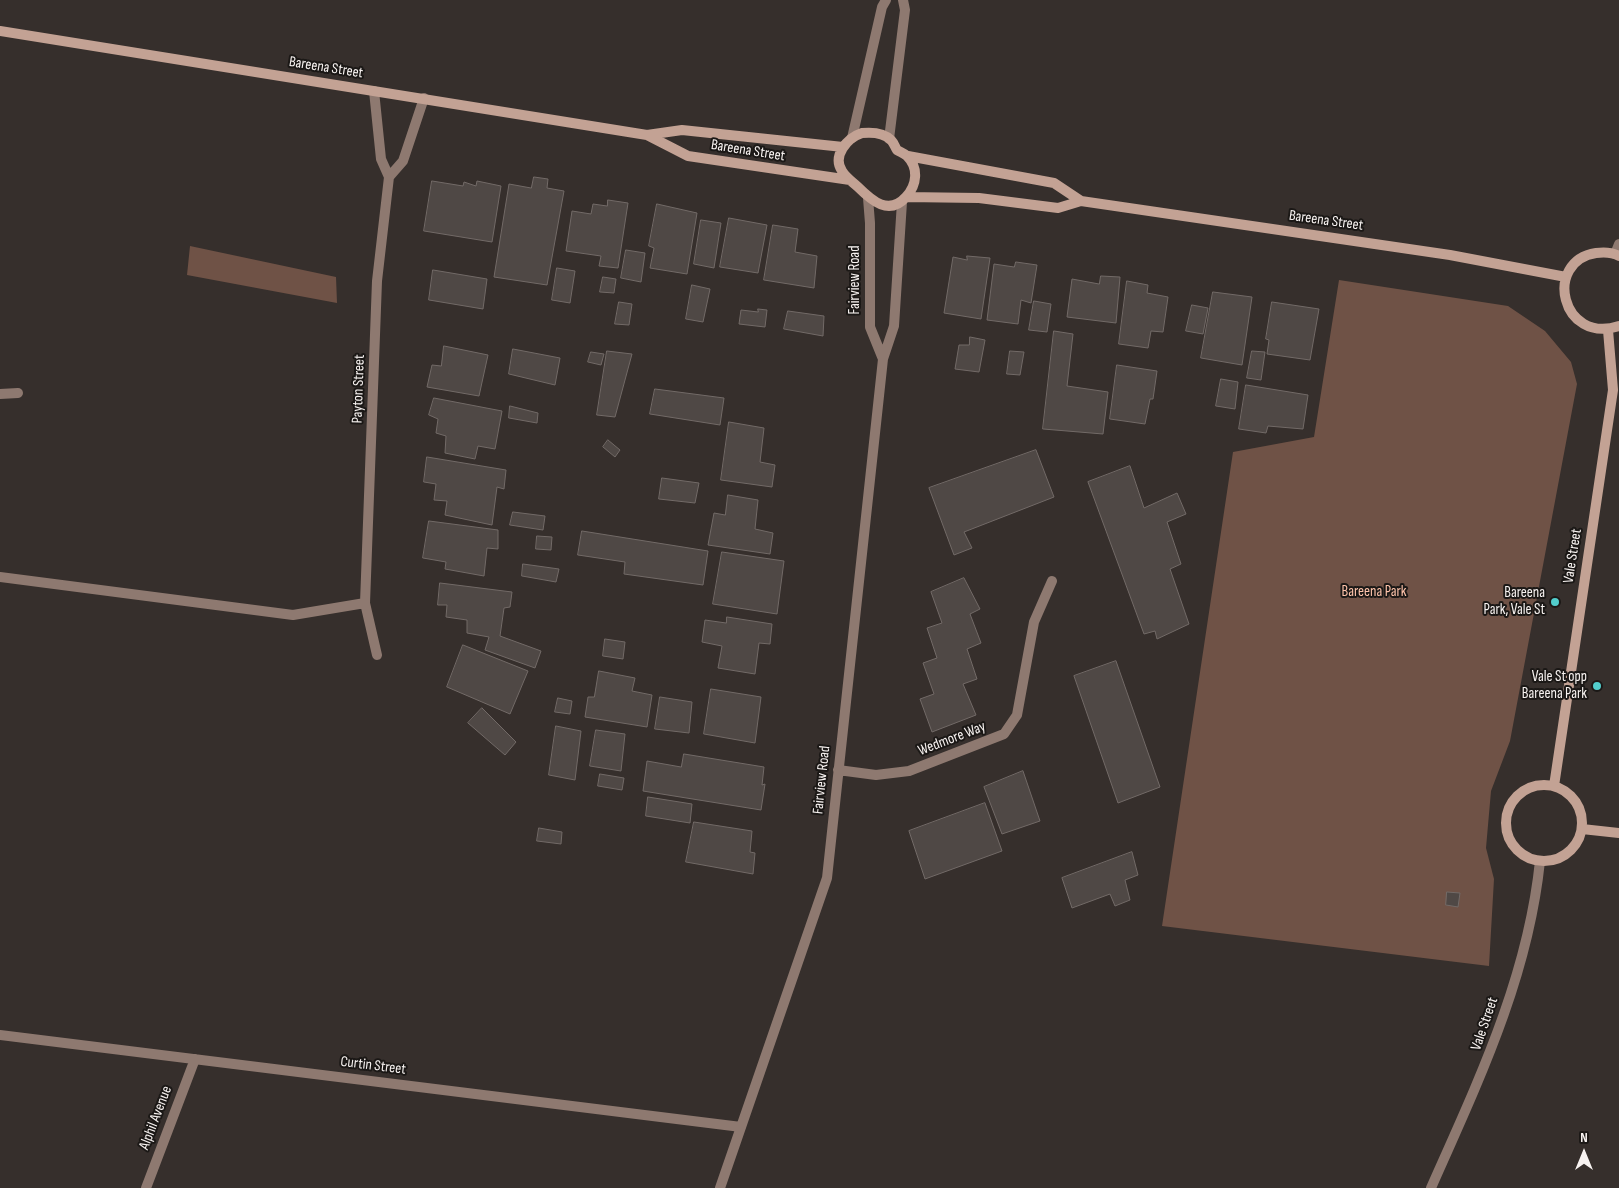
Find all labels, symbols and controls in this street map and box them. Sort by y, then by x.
street label: Bareena Street [288,53,364,83]
street label: Bareena Street [710,136,786,166]
street label: Bareena Street [1288,207,1364,235]
street label: Fairview Road [846,246,864,314]
street label: Payton Street [349,354,369,424]
street label: Vale Street [1560,527,1586,585]
park label: Bareena Park [1341,583,1407,601]
place label: Bareena Park, Vale St [1484,584,1545,619]
marker: Bareena Park, Vale St [1549,596,1561,608]
place label: Vale St opp Bareena Park [1522,668,1587,703]
marker: Vale St opp Bareena Park [1591,680,1603,692]
street label: Wedmore Way [916,718,988,760]
street label: Fairview Road [809,745,835,815]
street label: Vale Street [1468,995,1502,1053]
street label: Curtin Street [339,1053,407,1079]
street label: Alphil Avenue [136,1084,176,1152]
north arrow [1559,1128,1609,1178]
text: N [1580,1129,1588,1146]

